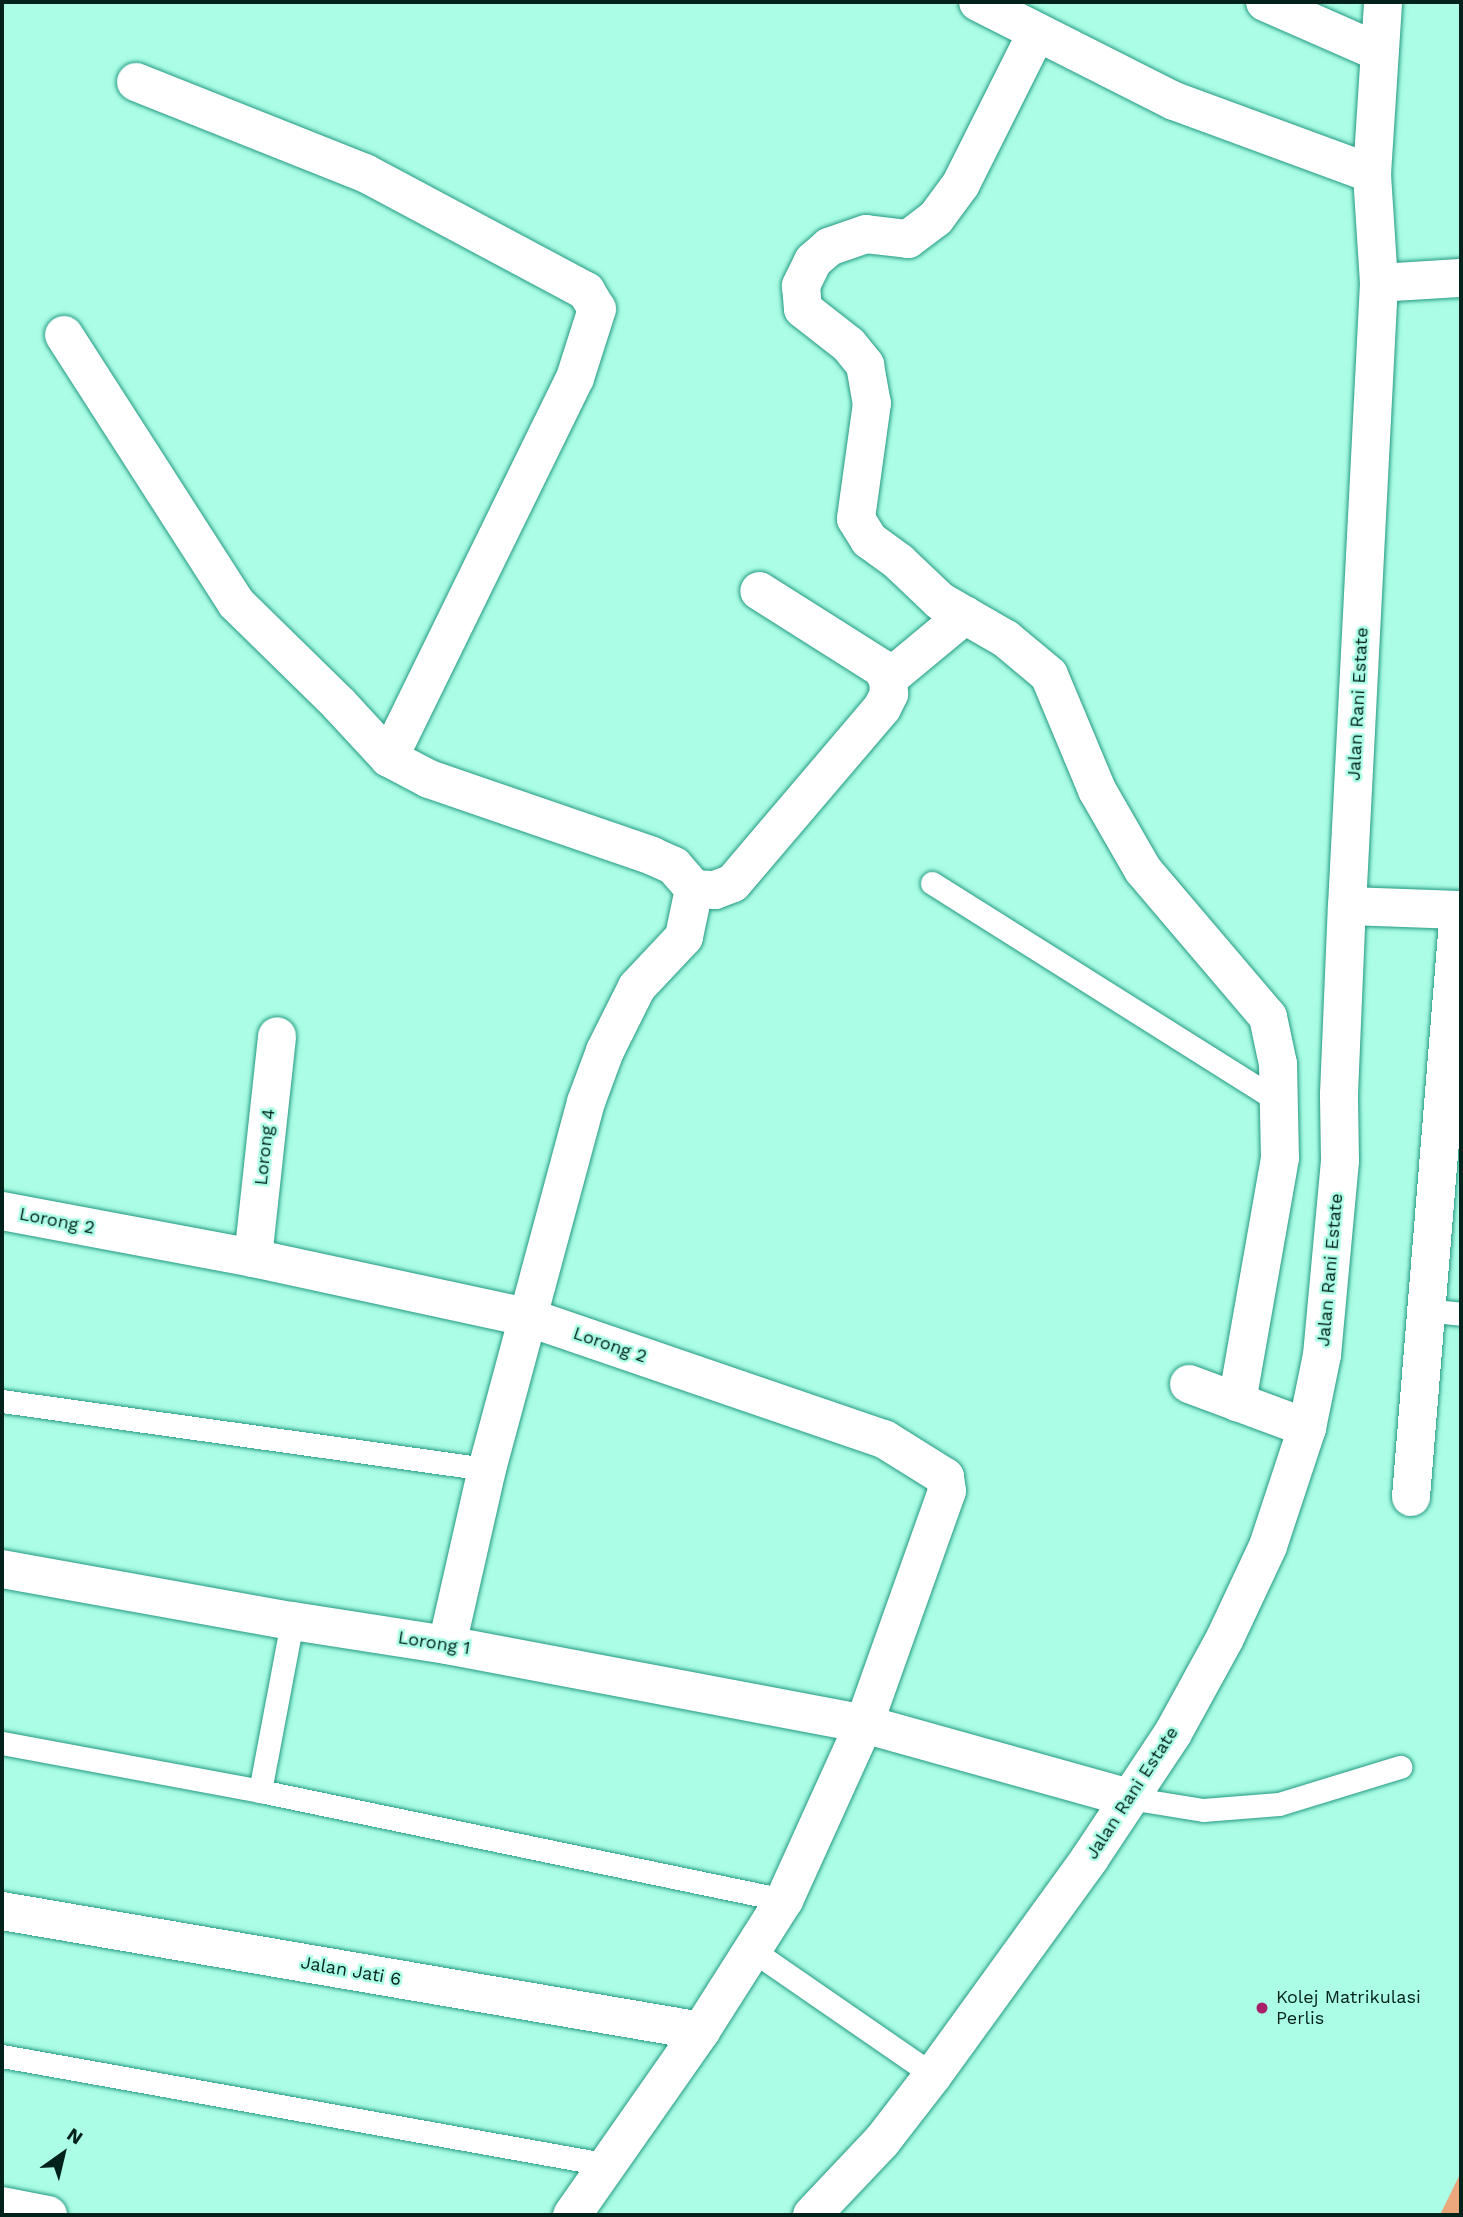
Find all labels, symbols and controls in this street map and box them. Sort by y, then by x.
street label: Jalan Rani Estate [1343,627,1373,781]
street label: Lorong 4 [250,1108,280,1186]
street label: Jalan Rani Estate [1313,1193,1347,1347]
street label: Lorong 2 [17,1203,97,1239]
street label: Lorong 2 [570,1322,650,1368]
street label: Lorong 1 [396,1627,472,1659]
street label: Jalan Rani Estate [1081,1723,1183,1863]
street label: Jalan Jati 6 [299,1951,403,1991]
place label: Kolej Matrikulasi Perlis [1276,1987,1421,2030]
marker: Kolej Matrikulasi Perlis [1254,2000,1270,2016]
north arrow [28,2119,98,2189]
text: N [63,2123,87,2150]

